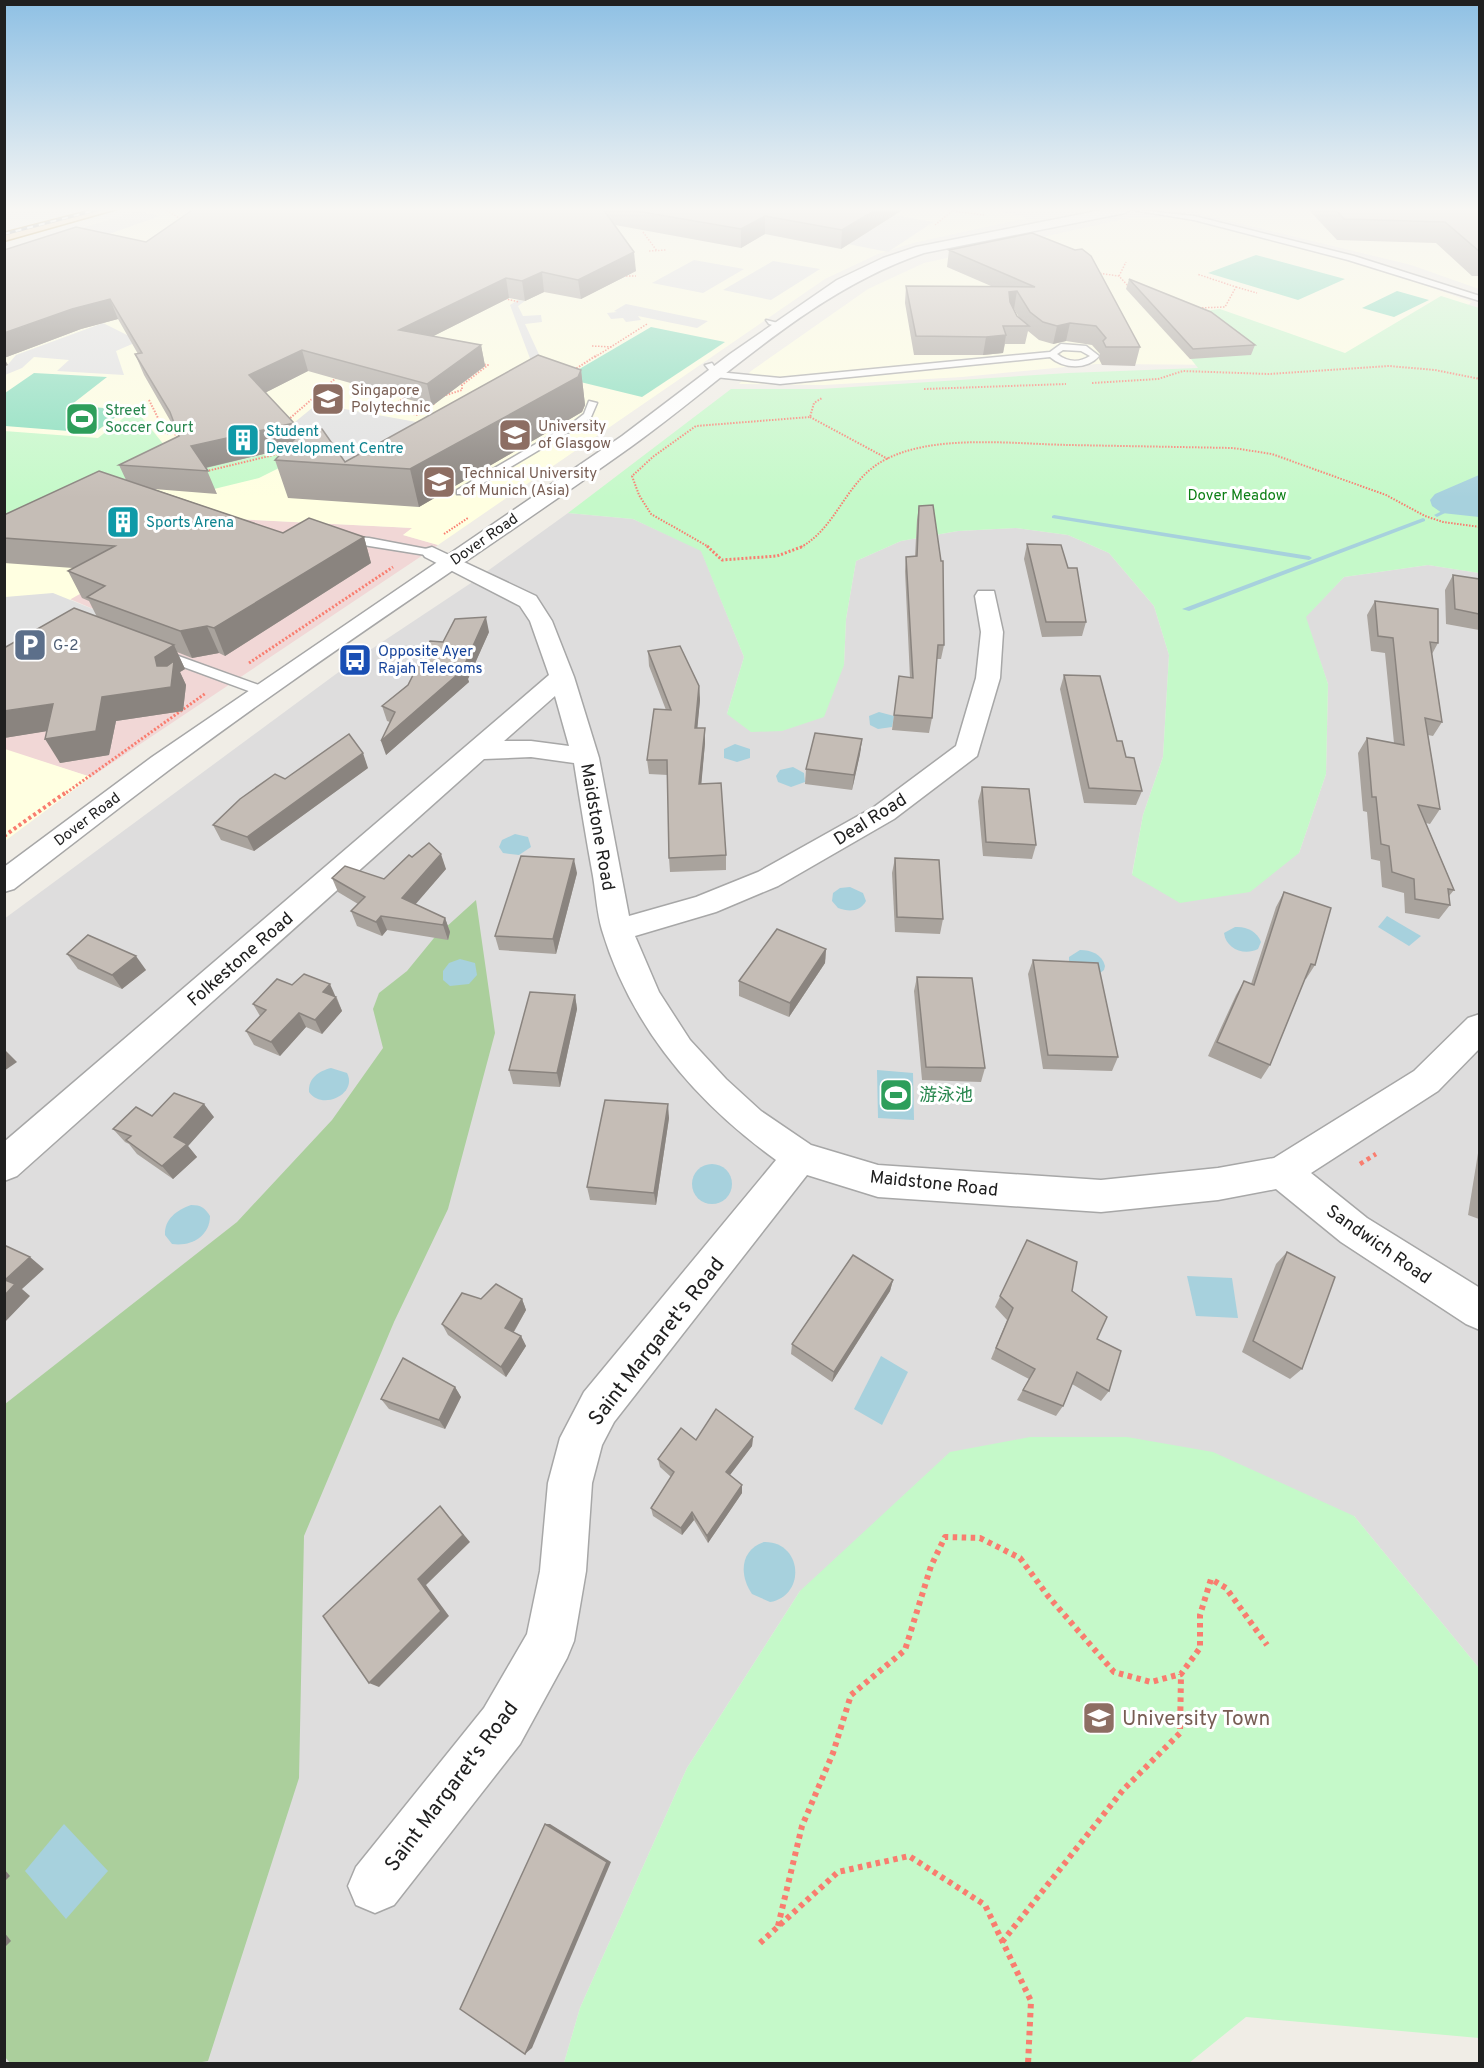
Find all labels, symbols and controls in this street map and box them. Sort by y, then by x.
school or university icon: Singapore Polytechnic [310,381,346,417]
place label: Singapore Polytechnic [351,382,431,418]
sports icon: Street Soccer Court [64,401,100,437]
place label: Street Soccer Court [105,402,194,438]
school or university icon: University of Glasgow [497,417,533,453]
place label: University of Glasgow [538,418,611,454]
building icon: Student Development Centre [225,422,261,458]
place label: Student Development Centre [266,423,404,459]
school or university icon: Technical University of Munich (Asia) [421,464,457,500]
place label: Technical University of Munich (Asia) [462,465,597,501]
park label: Dover Meadow [1187,487,1287,506]
building icon: Sports Arena [105,504,141,540]
street label: Dover Road [447,510,522,570]
place label: Sports Arena [146,514,234,533]
parking icon: G-2 [12,627,48,663]
place label: G-2 [53,637,79,656]
bus stop icon: Opposite Ayer Rajah Telecoms [337,642,373,678]
place label: Opposite Ayer Rajah Telecoms [378,643,483,679]
street label: Maidstone Road [574,762,619,893]
street label: Dover Road [51,789,125,851]
street label: Deal Road [830,789,912,852]
street label: Folkestone Road [183,908,299,1012]
sports icon: 游泳池 [878,1077,914,1113]
place label: 游泳池 [919,1085,973,1108]
street label: Maidstone Road [869,1166,999,1203]
street label: Sandwich Road [1321,1200,1435,1290]
street label: Saint Margaret's Road [583,1252,731,1432]
street label: Saint Margaret's Road [379,1696,525,1877]
school or university icon: University Town [1081,1700,1117,1736]
place label: University Town [1122,1706,1270,1733]

